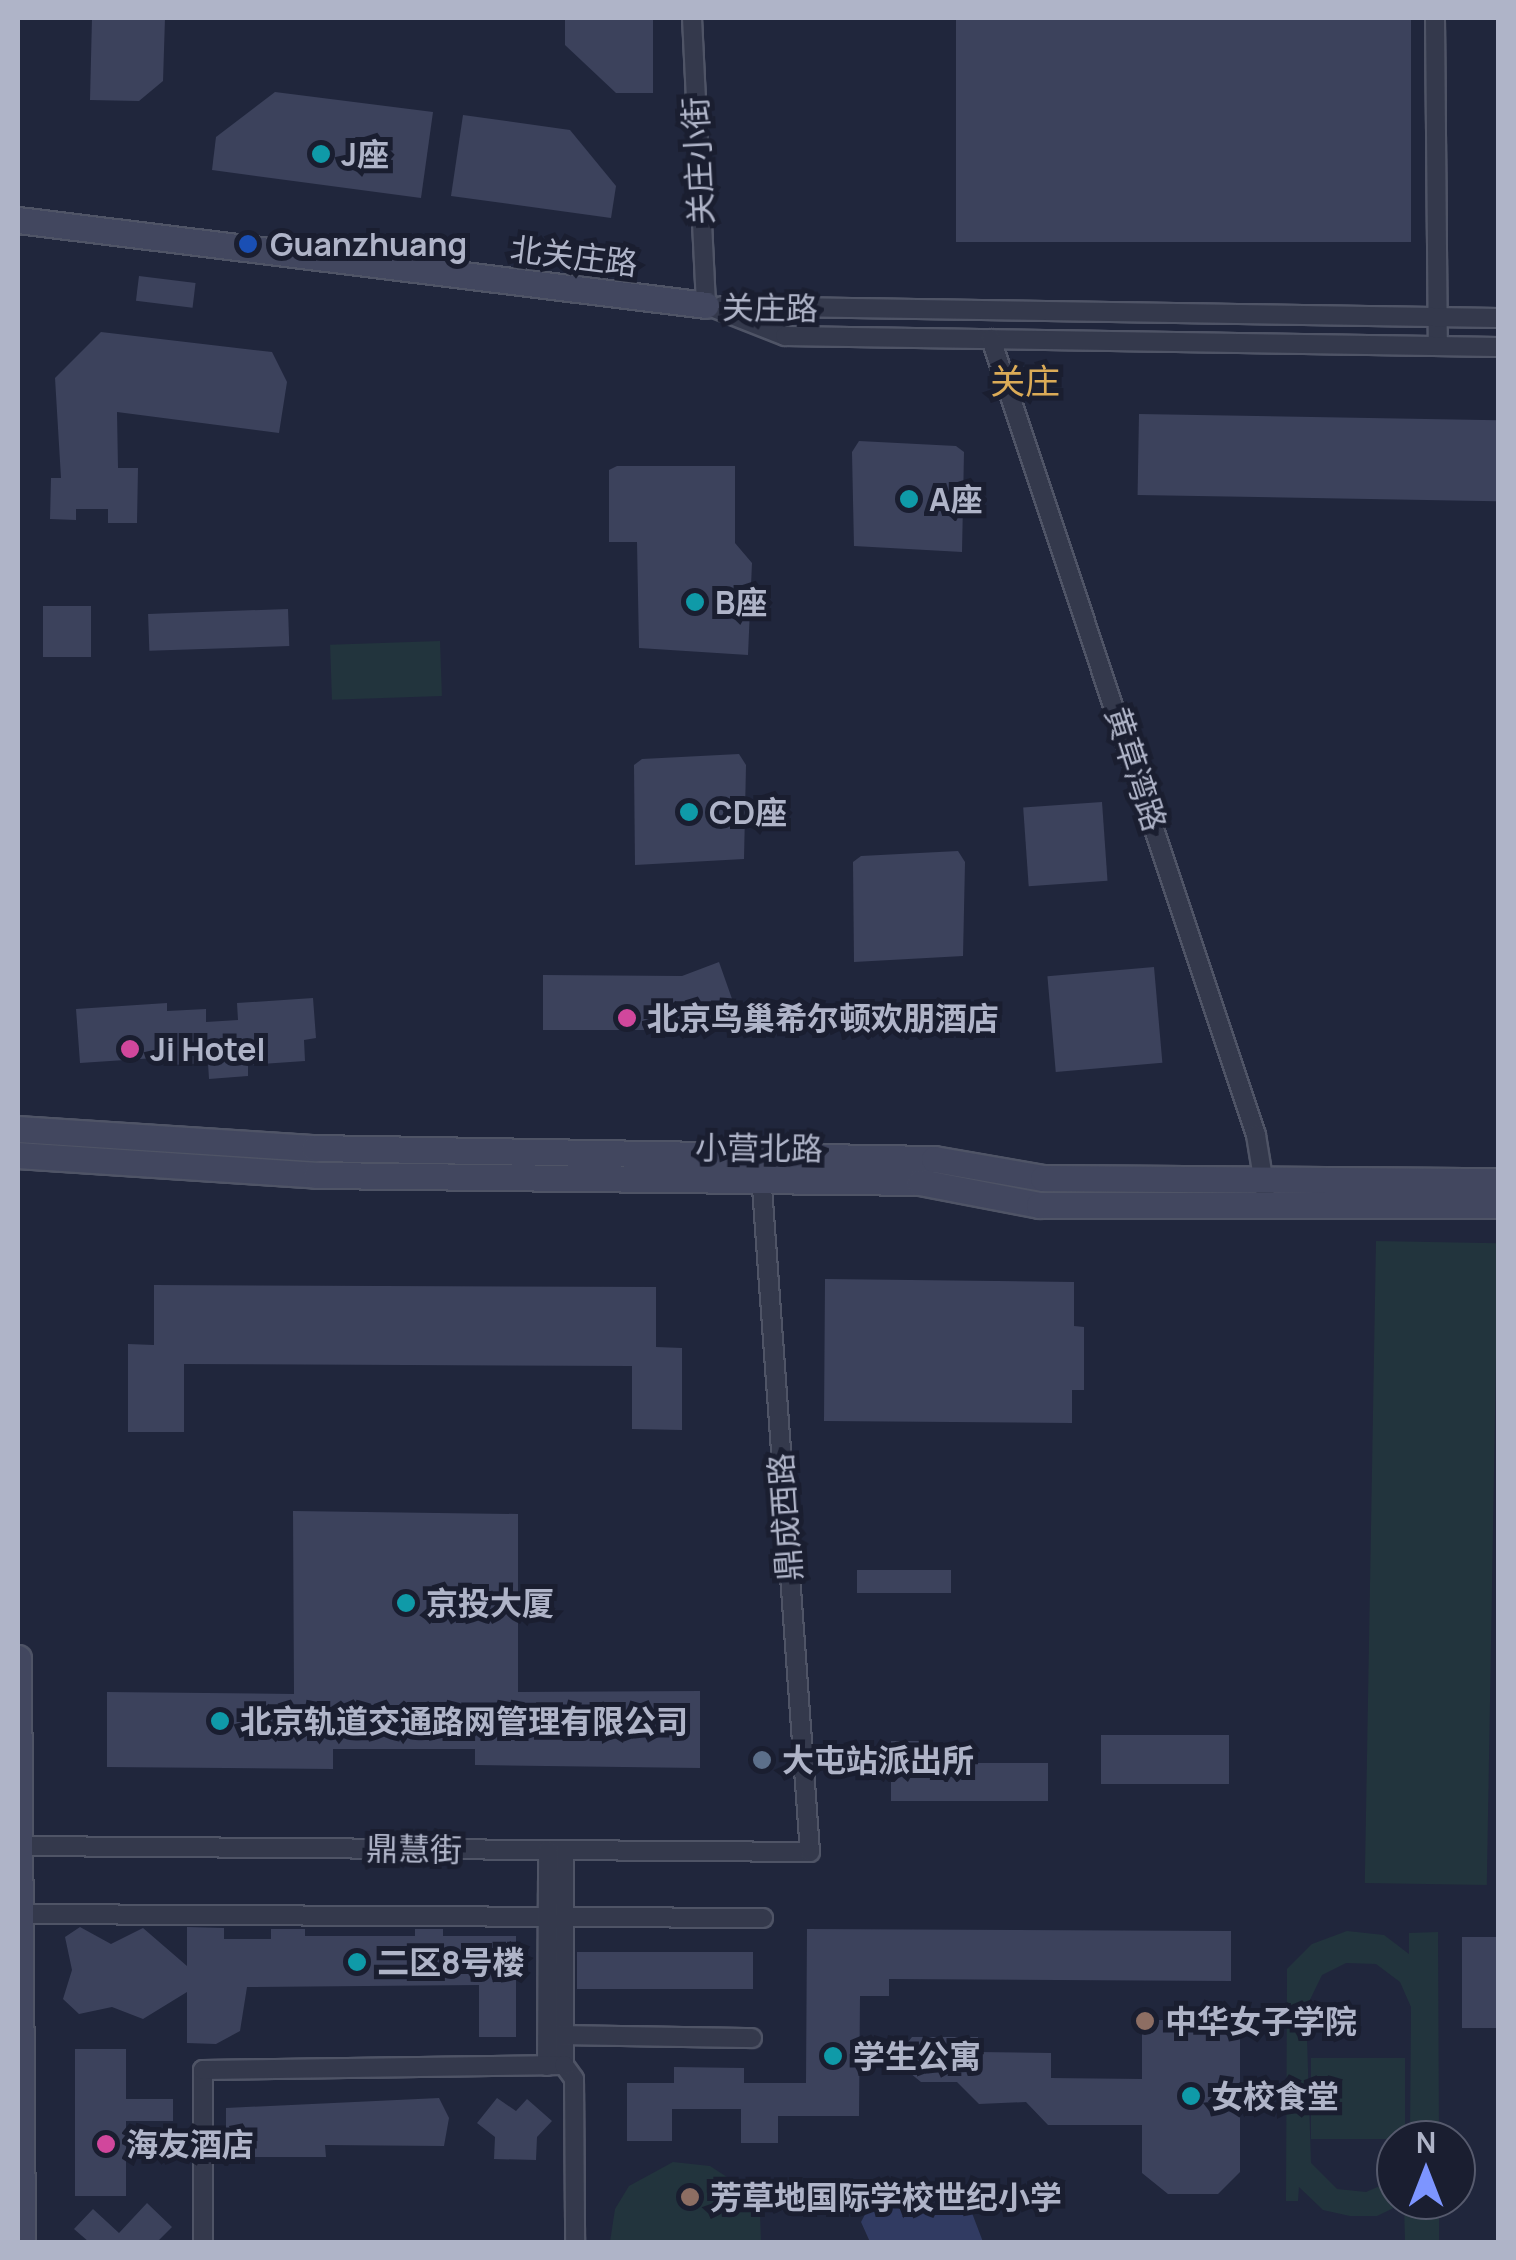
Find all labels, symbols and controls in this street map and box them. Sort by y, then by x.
street label: 关庄小街 [675,96,721,226]
place label: J座 [341,135,389,173]
marker: J座 [310,143,332,165]
place label: Guanzhuang [270,225,467,263]
street label: 北关庄路 [508,229,640,283]
marker: Guanzhuang [235,231,261,257]
street label: 关庄路 [722,288,818,328]
district label: 关庄 [990,360,1060,402]
place label: A座 [929,480,982,518]
marker: A座 [898,488,920,510]
place label: B座 [715,583,767,621]
marker: B座 [684,591,706,613]
street label: 黄草湾路 [1098,702,1174,836]
place label: CD座 [709,793,787,831]
marker: CD座 [678,801,700,823]
place label: 北京鸟巢希尔顿欢朋酒店 [647,999,999,1037]
marker: 北京鸟巢希尔顿欢朋酒店 [616,1007,638,1029]
place label: Ji Hotel [150,1030,265,1068]
marker: Ji Hotel [119,1038,141,1060]
street label: 小营北路 [695,1128,823,1168]
street label: 鼎成西路 [761,1452,809,1582]
place label: 京投大厦 [426,1584,554,1622]
marker: 京投大厦 [395,1592,417,1614]
place label: 北京轨道交通路网管理有限公司 [240,1702,688,1740]
marker: 北京轨道交通路网管理有限公司 [209,1710,231,1732]
place label: 大屯站派出所 [782,1741,974,1779]
marker: 大屯站派出所 [751,1749,773,1771]
street label: 鼎慧街 [366,1829,462,1869]
place label: 二区8号楼 [377,1943,525,1981]
marker: 二区8号楼 [346,1951,368,1973]
place label: 中华女子学院 [1165,2002,1357,2040]
marker: 中华女子学院 [1134,2010,1156,2032]
place label: 学生公寓 [853,2037,981,2075]
marker: 学生公寓 [822,2045,844,2067]
place label: 女校食堂 [1211,2077,1339,2115]
marker: 女校食堂 [1180,2085,1202,2107]
north arrow [1376,2120,1476,2220]
text: N [1416,2123,1436,2161]
place label: 海友酒店 [126,2125,254,2163]
marker: 海友酒店 [95,2133,117,2155]
place label: 芳草地国际学校世纪小学 [710,2178,1062,2216]
marker: 芳草地国际学校世纪小学 [679,2186,701,2208]

